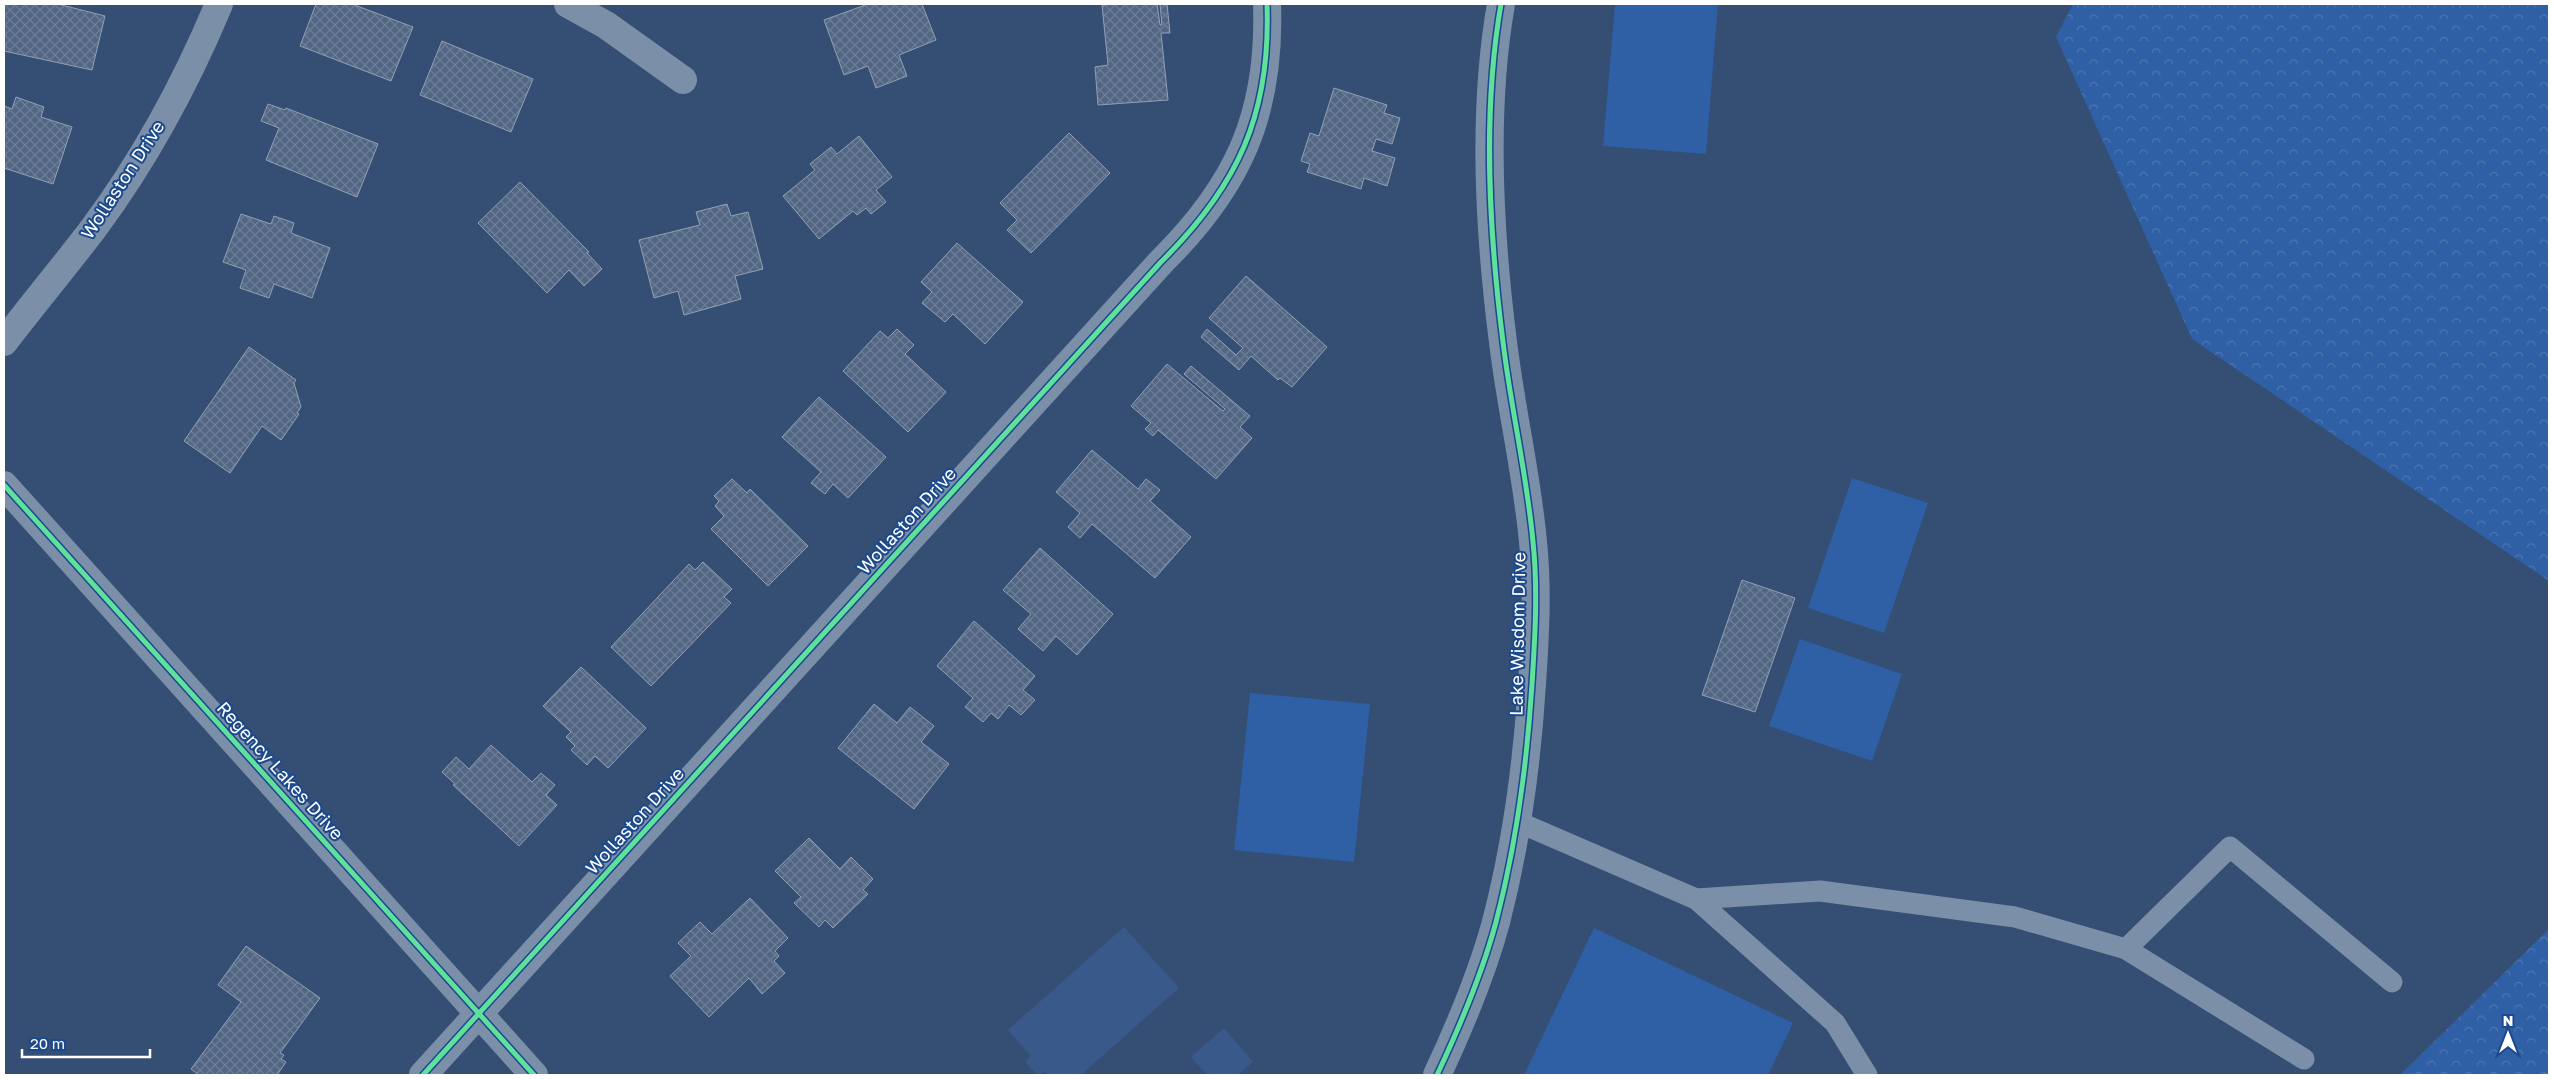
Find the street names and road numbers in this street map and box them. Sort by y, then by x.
street label: Wollaston Drive [76,116,169,243]
street label: Wollaston Drive [852,462,960,579]
street label: Lake Wisdom Drive [1505,552,1529,716]
street label: Regency Lakes Drive [213,697,349,844]
street label: Wollaston Drive [580,762,688,879]

